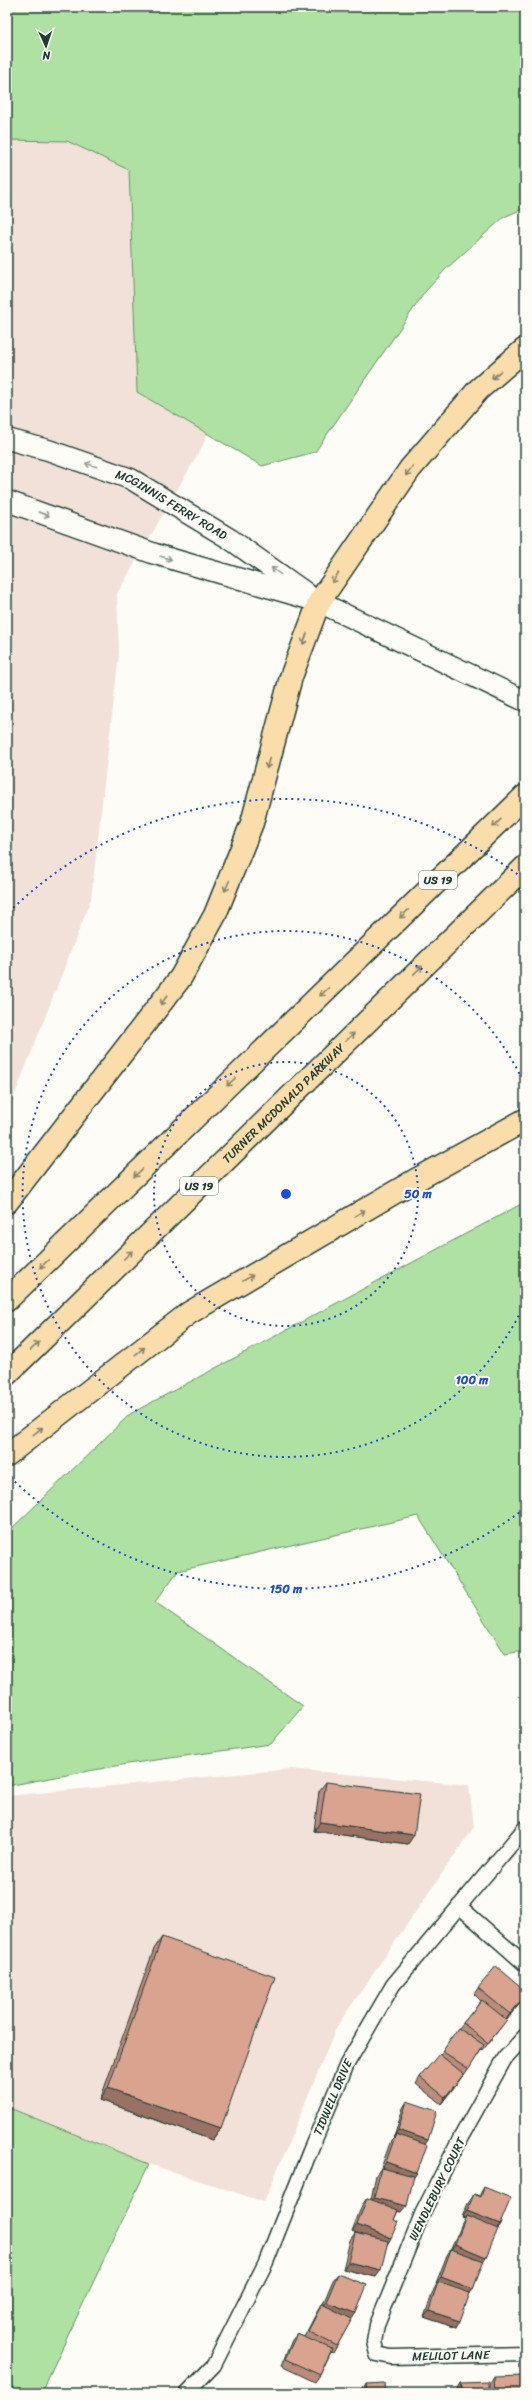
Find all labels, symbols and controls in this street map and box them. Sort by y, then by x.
north arrow [26,26,66,66]
text: N [42,46,52,65]
one-way arrow [490,370,501,379]
one-way arrow [86,460,98,468]
street label: MCGINNIS FERRY ROAD [112,463,232,546]
one-way arrow [405,466,413,477]
one-way arrow [37,511,50,518]
one-way arrow [159,555,172,562]
one-way arrow [270,567,281,575]
one-way arrow [331,573,339,584]
one-way arrow [301,632,309,644]
one-way arrow [264,757,271,770]
one-way arrow [492,818,502,828]
road number: US 19 [419,871,457,889]
one-way arrow [223,880,230,892]
one-way arrow [399,909,409,919]
one-way arrow [413,966,423,975]
one-way arrow [319,987,329,996]
one-way arrow [160,994,169,1005]
one-way arrow [345,1032,355,1042]
street label: TURNER MCDONALD PARKWAY [217,1037,351,1169]
one-way arrow [226,1077,236,1087]
one-way arrow [133,1168,143,1178]
road number: US 19 [180,1177,218,1195]
text: 50 m [404,1183,432,1205]
centre of rings [279,1187,293,1201]
one-way arrow [354,1208,366,1216]
one-way arrow [123,1250,133,1260]
one-way arrow [39,1259,49,1269]
one-way arrow [242,1274,254,1282]
one-way arrow [30,1341,40,1351]
one-way arrow [135,1347,146,1355]
text: 100 m [456,1369,489,1391]
one-way arrow [32,1427,43,1435]
text: 150 m [270,1578,303,1600]
street label: TIDWELL DRIVE [307,2054,359,2139]
street label: WENDLEBURY COURT [402,2132,472,2245]
street label: MELILOT LANE [412,2344,491,2368]

